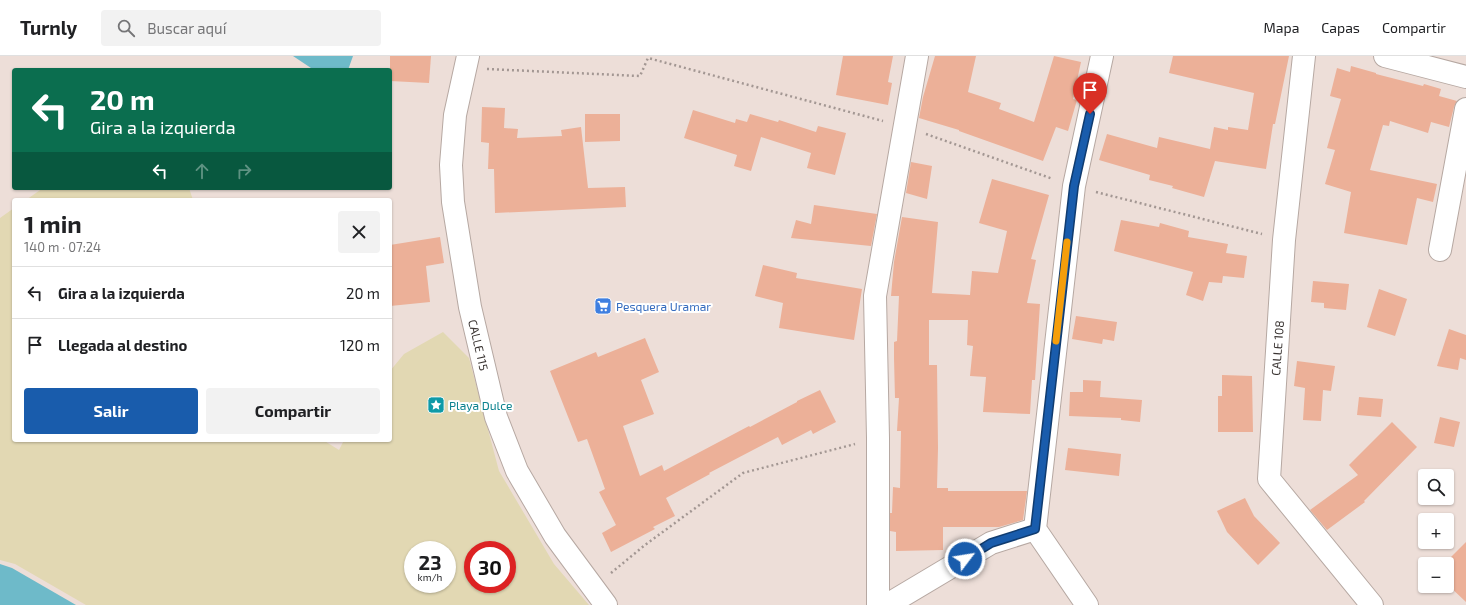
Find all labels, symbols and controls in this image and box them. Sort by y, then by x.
search box [101,10,381,46]
text: Turnly [20,16,77,39]
icon: search [115,17,137,39]
text: Buscar aquí [147,19,226,37]
text: Mapa [1264,19,1299,36]
text: Capas [1321,19,1360,36]
text: Compartir [1382,19,1446,36]
pin [1073,73,1107,114]
icon: arrive [1079,79,1101,101]
text: 20 m [90,82,155,116]
icon: left [24,84,76,136]
text: Gira a la izquierda [90,116,236,138]
icon: left [149,160,171,182]
icon: ahead [191,160,213,182]
icon: right [233,160,255,182]
text: 1 min [24,209,82,238]
button: close [338,211,380,253]
text: 140 m · 07:24 [24,239,101,255]
icon: left [24,282,46,304]
text: Gira a la izquierda [58,284,185,302]
text: 20 m [346,284,380,302]
supermarket icon: Pesquera Uramar [593,296,613,316]
place label: Pesquera Uramar [616,299,711,313]
street label: CALLE 115 [466,318,492,372]
street label: CALLE 108 [1268,320,1286,376]
icon: arrive [24,334,46,356]
text: Llegada al destino [58,336,187,354]
text: 120 m [340,336,380,354]
button: Salir [24,388,198,434]
button: Compartir [206,388,380,434]
place icon: Playa Dulce [426,395,446,415]
place label: Playa Dulce [449,398,512,412]
map controls [1418,469,1454,593]
button: search [1418,469,1454,505]
button: + [1418,513,1454,549]
position arrow [944,538,986,580]
speed limit sign: 30 [464,541,516,593]
text: 23 [419,550,441,574]
button: − [1418,557,1454,593]
text: km/h [418,571,442,583]

